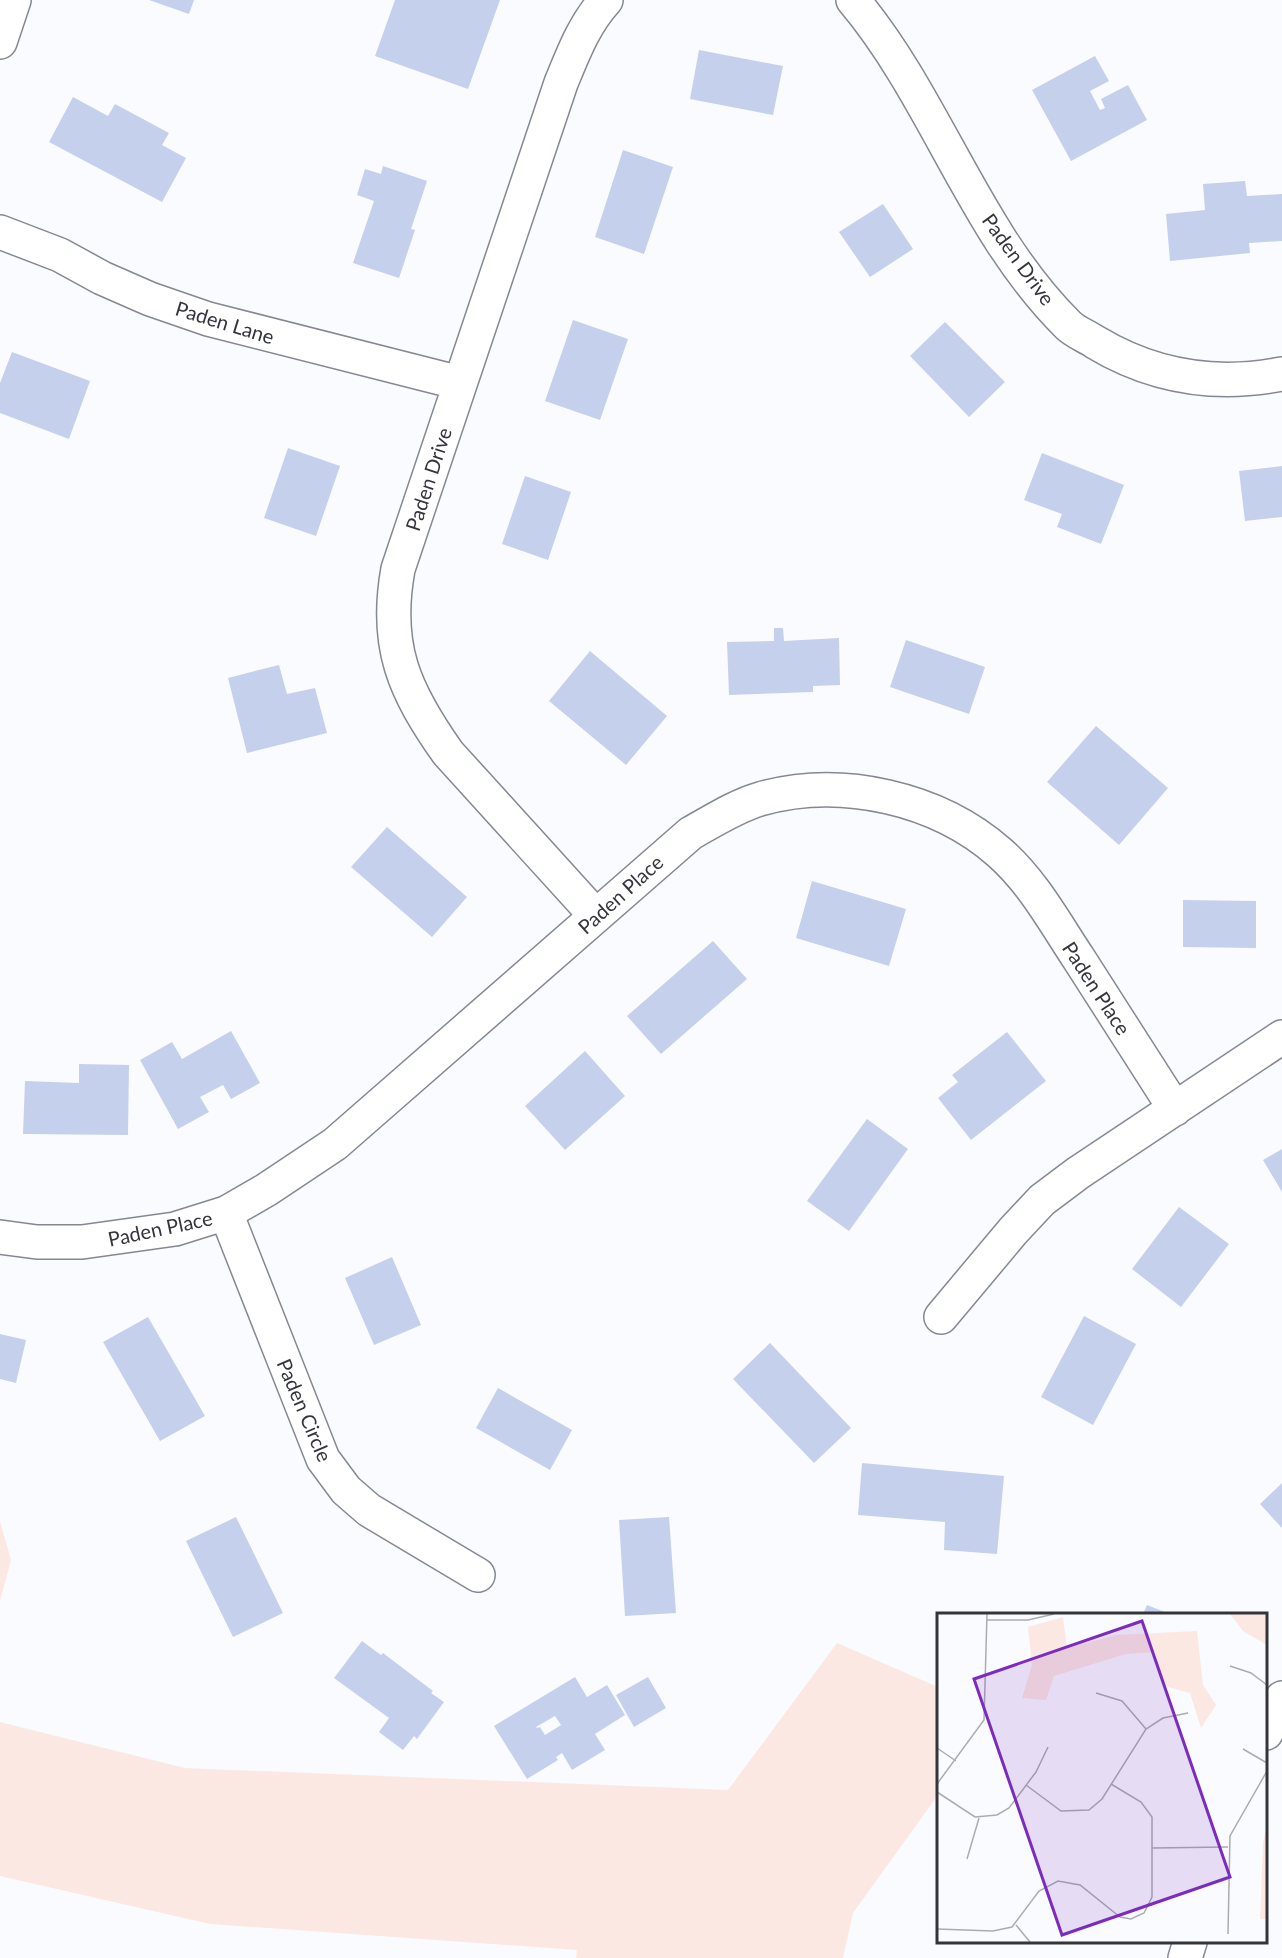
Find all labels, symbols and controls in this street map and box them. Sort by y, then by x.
street label: Paden Drive [978,209,1060,309]
street label: Paden Lane [173,296,277,348]
street label: Paden Drive [400,424,456,534]
street label: Paden Place [573,850,667,938]
street label: Paden Place [1058,937,1136,1039]
street label: Paden Place [106,1205,214,1251]
street label: Paden Circle [273,1355,337,1465]
inset map [937,1613,1267,1943]

